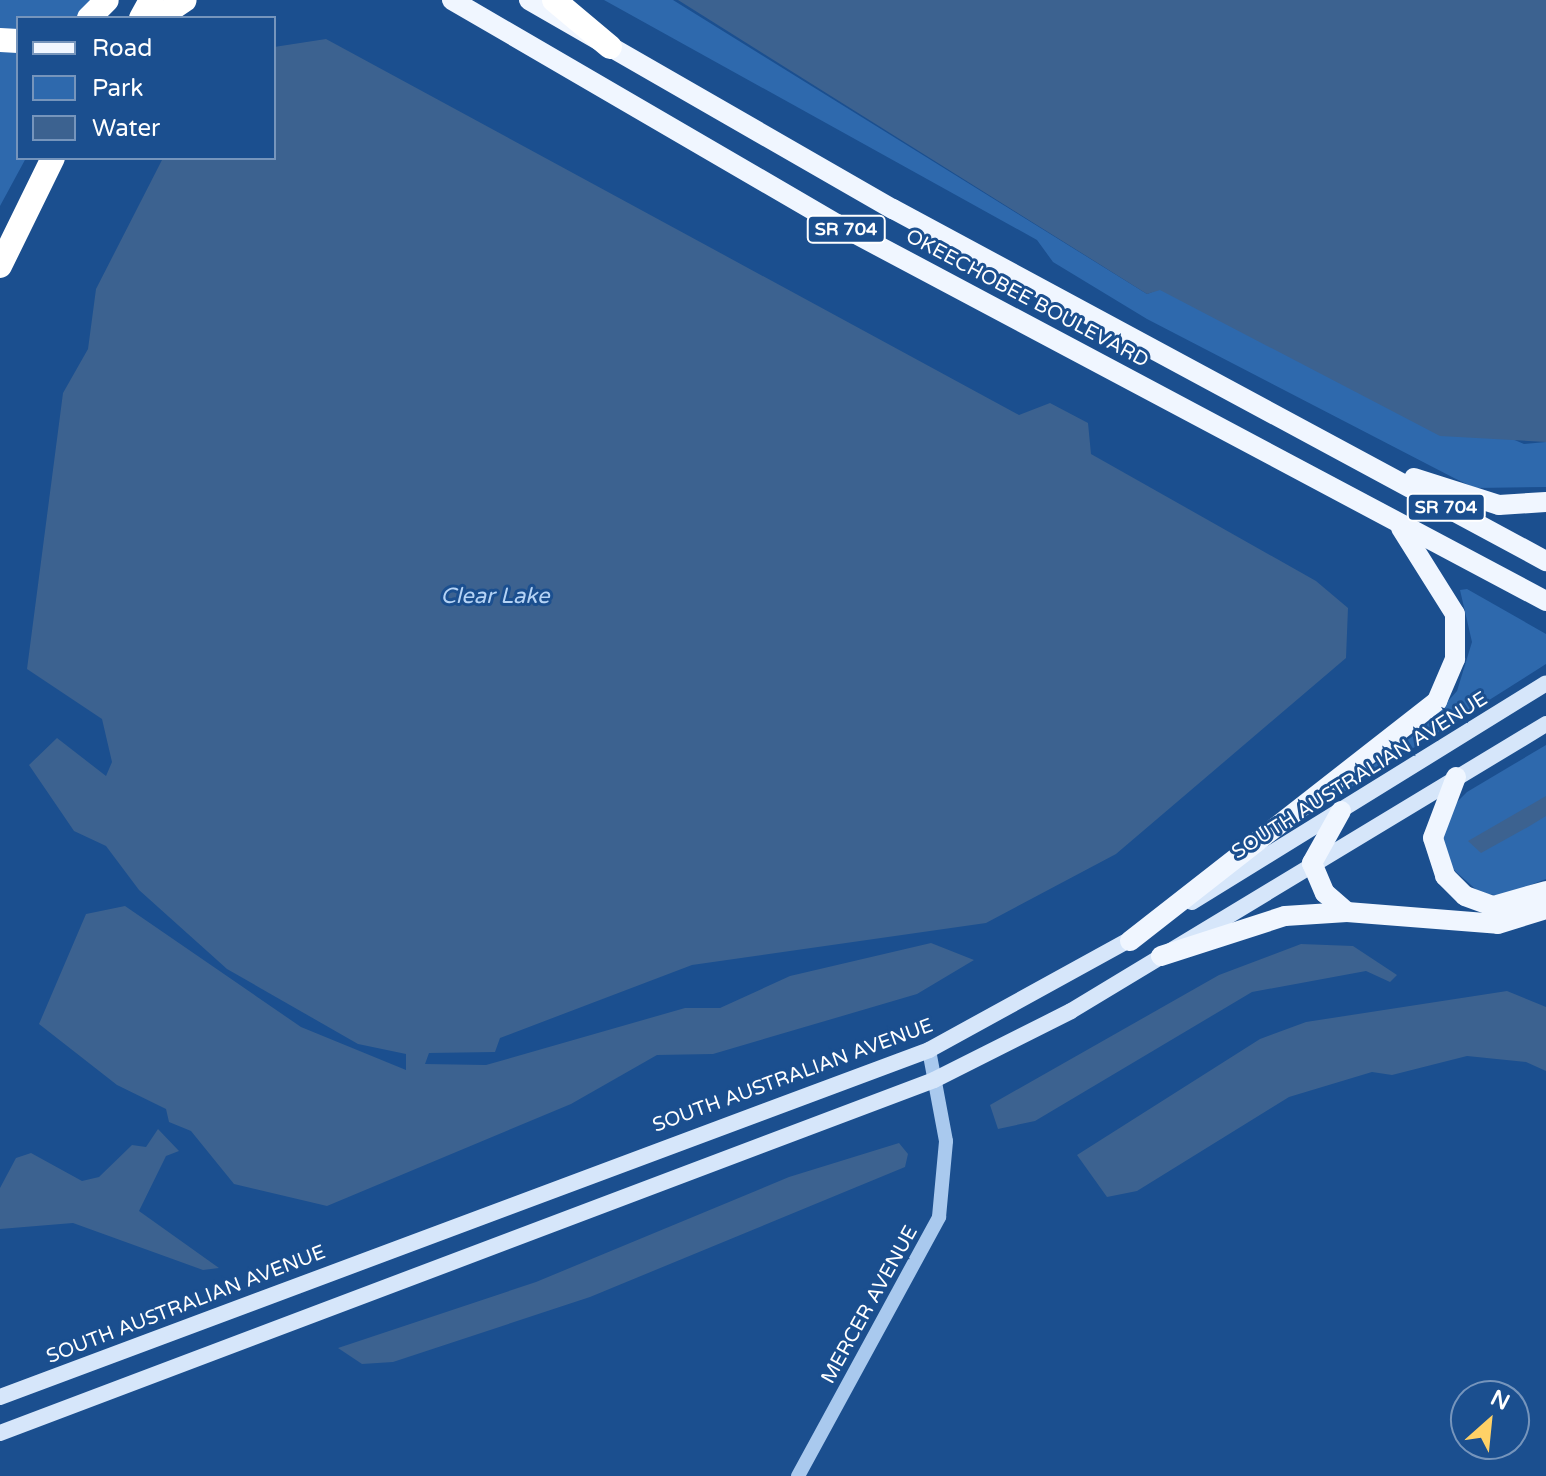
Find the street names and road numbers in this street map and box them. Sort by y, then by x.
road number: SR 704 [806,215,886,243]
street label: OKEECHOBEE BOULEVARD [901,225,1153,373]
road number: SR 704 [1406,493,1486,521]
street label: SOUTH AUSTRALIAN AVENUE [1228,687,1492,865]
street label: SOUTH AUSTRALIAN AVENUE [649,1014,937,1138]
street label: MERCER AVENUE [817,1222,923,1388]
street label: SOUTH AUSTRALIAN AVENUE [43,1241,329,1369]

